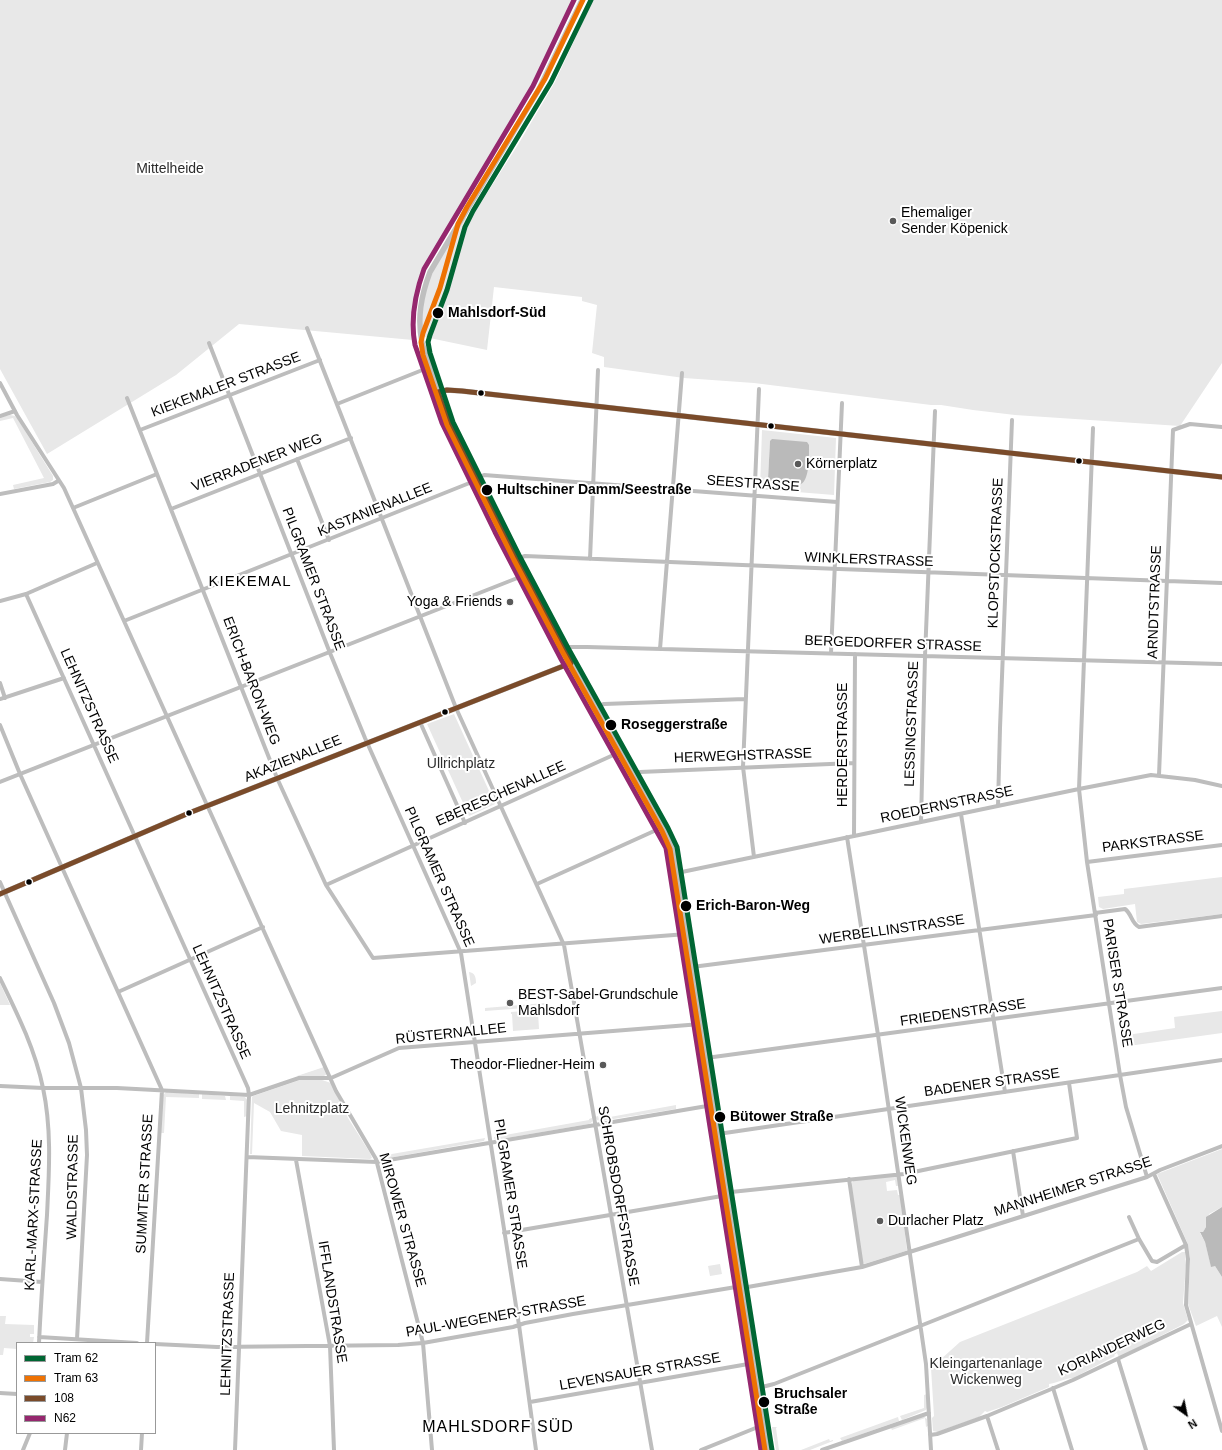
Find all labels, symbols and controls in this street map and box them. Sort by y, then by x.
park label: Mittelheide [136,161,204,177]
place label: Ehemaliger Sender Köpenick [901,205,1008,238]
marker: Ehemaliger Sender Köpenick [888,216,898,226]
place label: Mahlsdorf-Süd [448,305,546,321]
marker: Mahlsdorf-Süd [431,306,445,320]
street label: KIEKEMALER STRASSE [149,349,303,421]
unlabelled marker [476,388,486,398]
unlabelled marker [766,421,776,431]
street label: VIERRADENER WEG [189,430,325,496]
place label: Körnerplatz [806,456,878,472]
unlabelled marker [1074,456,1084,466]
marker: Körnerplatz [793,459,803,469]
street label: SEESTRASSE [706,472,800,496]
street label: KLOPSTOCKSTRASSE [985,477,1007,629]
street label: KASTANIENALLEE [315,479,435,541]
place label: Hultschiner Damm/Seestraße [497,482,692,498]
marker: Hultschiner Damm/Seestraße [480,483,494,497]
street label: PILGRAMER STRASSE [278,505,348,653]
street label: ARNDTSTRASSE [1145,545,1165,659]
street label: WINKLERSTRASSE [804,549,934,571]
district label: KIEKEMAL [208,573,292,591]
place label: Yoga & Friends [407,594,502,610]
marker: Yoga & Friends [505,597,515,607]
street label: ERICH-BARON-WEG [219,614,283,748]
street label: BERGEDORFER STRASSE [804,633,982,655]
street label: LEHNITZSTRASSE [56,646,122,766]
street label: LESSINGSTRASSE [901,661,923,787]
street label: HERDERSTRASSE [835,683,851,807]
unlabelled marker [440,707,450,717]
place label: Roseggerstraße [621,717,728,733]
marker: Roseggerstraße [604,718,618,732]
street label: AKAZIENALLEE [242,732,344,786]
street label: HERWEGHSTRASSE [674,745,812,767]
park label: Ullrichplatz [427,756,495,772]
street label: EBERESCHENALLEE [434,758,568,830]
street label: ROEDERNSTRASSE [879,783,1015,827]
street label: PILGRAMER STRASSE [400,804,478,950]
unlabelled marker [184,808,194,818]
street label: PARKSTRASSE [1101,827,1205,857]
unlabelled marker [24,877,34,887]
place label: Erich-Baron-Weg [696,898,810,914]
marker: Erich-Baron-Weg [679,899,693,913]
street label: WERBELLINSTRASSE [818,912,966,948]
street label: PARISER STRASSE [1099,918,1135,1048]
street label: LEHNITZSTRASSE [188,942,254,1062]
place label: BEST-Sabel-Grundschule Mahlsdorf [518,987,678,1020]
street label: FRIEDENSTRASSE [899,996,1027,1030]
marker: BEST-Sabel-Grundschule Mahlsdorf [505,998,515,1008]
street label: RÜSTERNALLEE [395,1020,507,1048]
place label: Theodor-Fliedner-Heim [450,1057,595,1073]
marker: Theodor-Fliedner-Heim [598,1060,608,1070]
street label: BADENER STRASSE [923,1065,1061,1101]
street label: WICKENWEG [890,1096,920,1186]
park label: Lehnitzplatz [275,1101,349,1117]
street label: SCHROBSDORFFSTRASSE [594,1105,642,1287]
place label: Bütower Straße [730,1109,833,1125]
marker: Bütower Straße [713,1110,727,1124]
street label: SUMMTER STRASSE [133,1114,157,1254]
street label: PILGRAMER STRASSE [490,1118,530,1270]
street label: WALDSTRASSE [64,1134,82,1240]
street label: KARL-MARX-STRASSE [22,1139,46,1291]
street label: MIROWER STRASSE [375,1151,429,1289]
street label: MANNHEIMER STRASSE [992,1154,1154,1220]
place label: Durlacher Platz [888,1213,984,1229]
marker: Durlacher Platz [875,1216,885,1226]
street label: IFFLANDSTRASSE [314,1240,350,1364]
street label: LEHNITZSTRASSE [217,1272,239,1396]
street label: PAUL-WEGENER-STRASSE [405,1293,587,1341]
street label: KORIANDERWEG [1056,1316,1168,1380]
legend [16,1342,156,1434]
street label: LEVENSAUER STRASSE [558,1350,722,1394]
text: Tram 62 [54,1351,98,1365]
park label: Kleingartenanlage Wickenweg [930,1356,1042,1388]
text: Tram 63 [54,1371,98,1385]
place label: Bruchsaler Straße [774,1386,847,1418]
text: 108 [54,1391,74,1405]
north arrow [1166,1394,1206,1434]
marker: Bruchsaler Straße [757,1395,771,1409]
text: N62 [54,1411,76,1425]
text: N [1186,1417,1199,1431]
district label: MAHLSDORF SÜD [422,1418,574,1438]

